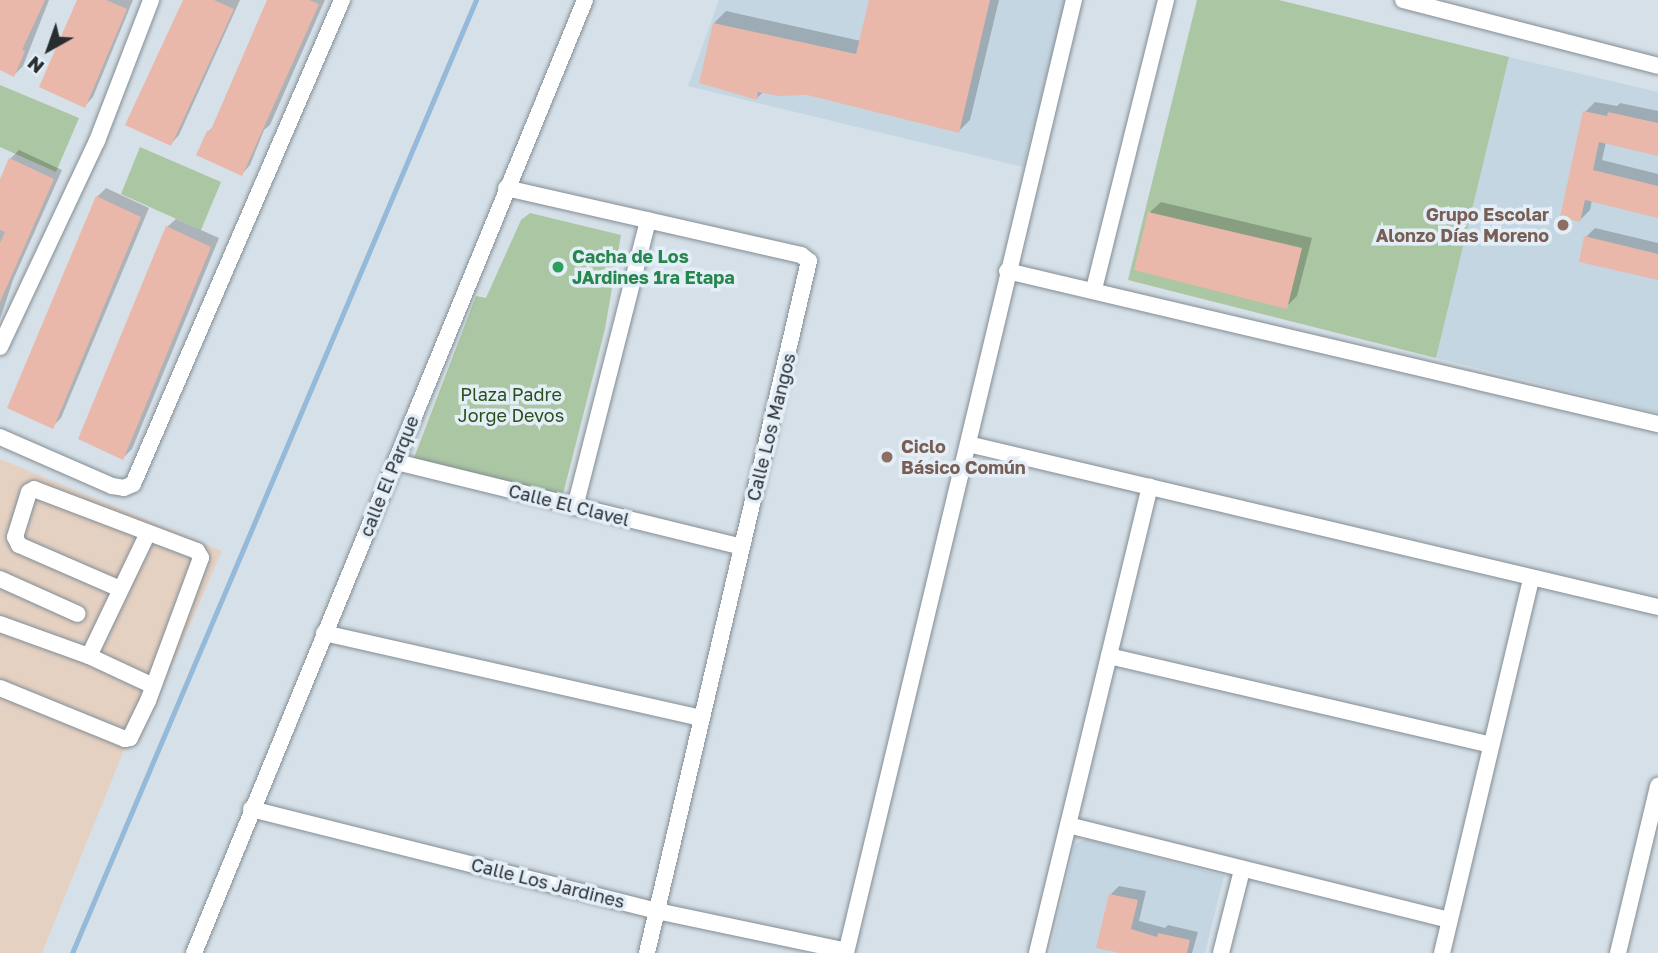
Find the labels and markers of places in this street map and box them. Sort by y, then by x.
place label: Grupo Escolar Alonzo Días Moreno [1376,204,1549,246]
marker: Grupo Escolar Alonzo Días Moreno [1555,217,1571,233]
place label: Cacha de Los JArdines 1ra Etapa [572,246,735,288]
marker: Cacha de Los JArdines 1ra Etapa [550,259,566,275]
place label: Ciclo Básico Común [901,436,1026,478]
marker: Ciclo Básico Común [879,449,895,465]

